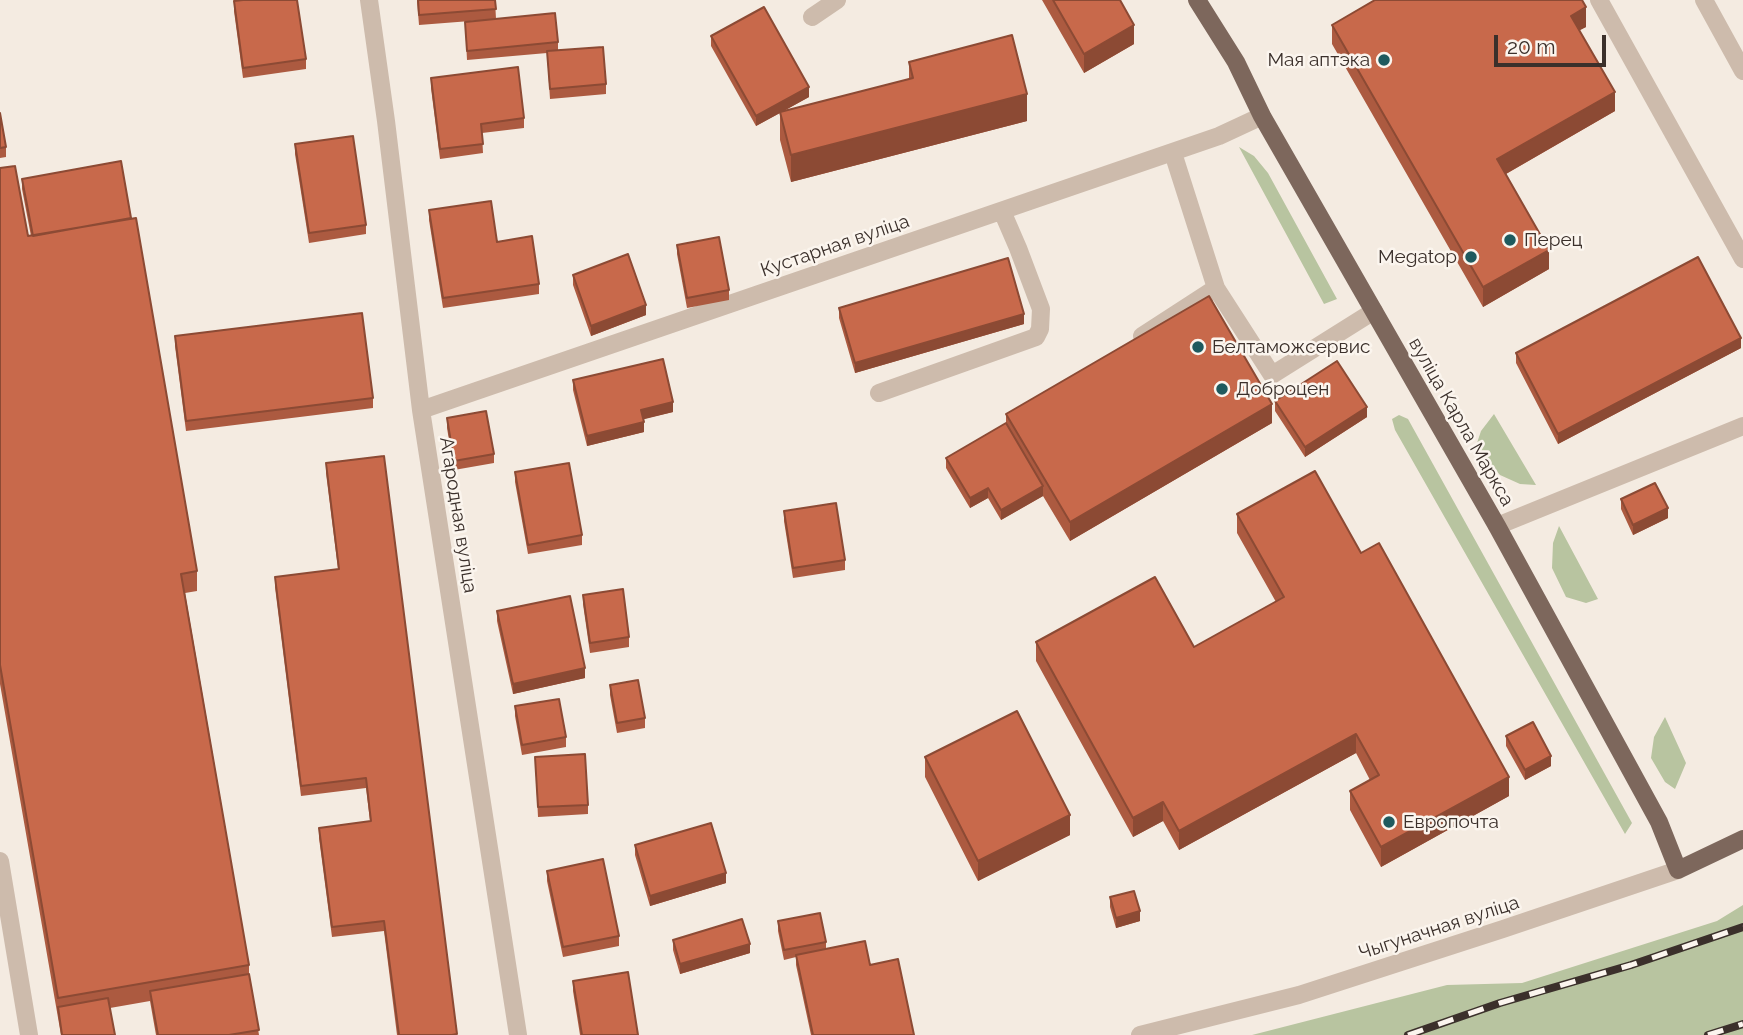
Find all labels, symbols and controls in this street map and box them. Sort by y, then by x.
scale bar [1498,21,1610,65]
text: 20 m [1507,34,1555,59]
place label: Мая аптэка [1267,49,1370,71]
marker: Мая аптэка [1376,52,1392,68]
street label: Кустарная вуліца [758,210,912,282]
place label: Перец [1524,229,1583,251]
marker: Перец [1502,232,1518,248]
place label: Megatop [1378,246,1457,268]
marker: Megatop [1463,249,1479,265]
street label: вуліца Карла Маркса [1403,334,1519,510]
place label: Белтаможсервис [1212,336,1370,358]
marker: Белтаможсервис [1190,339,1206,355]
place label: Доброцен [1236,378,1329,400]
marker: Доброцен [1214,381,1230,397]
street label: Агародная вуліца [434,435,482,595]
place label: Европочта [1403,811,1499,833]
marker: Европочта [1381,814,1397,830]
street label: Чыгуначная вуліца [1356,891,1522,965]

